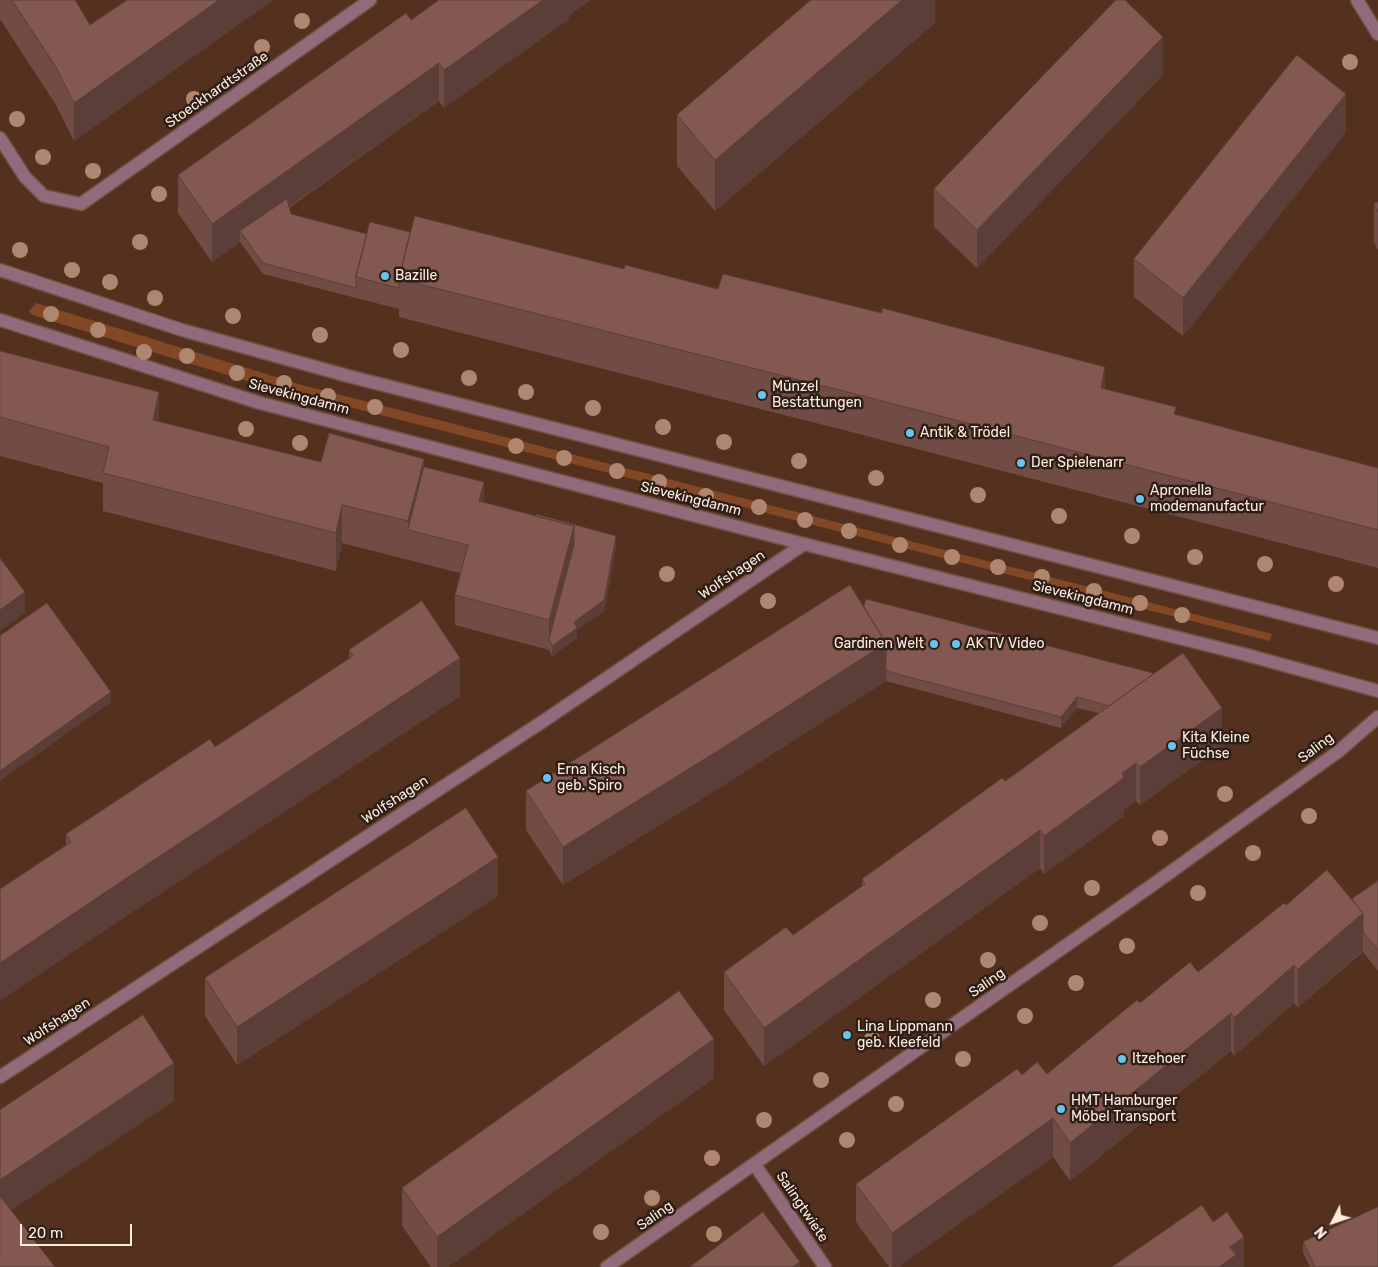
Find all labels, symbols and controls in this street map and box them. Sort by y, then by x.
street label: Stoeckhardtstraße [162,48,272,132]
place label: Bazille [395,268,437,284]
marker: Bazille [379,270,391,282]
street label: Sievekingdamm [247,376,351,418]
place label: Münzel Bestattungen [772,379,862,412]
marker: Münzel Bestattungen [756,389,768,401]
place label: Antik & Trödel [920,425,1010,441]
marker: Antik & Trödel [904,427,916,439]
place label: Der Spielenarr [1031,455,1124,471]
marker: Der Spielenarr [1015,457,1027,469]
street label: Sievekingdamm [639,478,743,520]
place label: Apronella modemanufactur [1150,483,1264,516]
marker: Apronella modemanufactur [1134,493,1146,505]
street label: Wolfshagen [696,547,768,603]
street label: Sievekingdamm [1031,577,1135,619]
place label: Gardinen Welt [834,636,924,652]
place label: AK TV Video [966,636,1045,652]
marker: Gardinen Welt [928,638,940,650]
marker: AK TV Video [950,638,962,650]
street label: Saling [1295,729,1337,767]
place label: Kita Kleine Füchse [1182,730,1250,762]
marker: Kita Kleine Füchse [1166,740,1178,752]
place label: Erna Kisch geb. Spiro [557,762,626,794]
street label: Wolfshagen [359,772,431,828]
marker: Erna Kisch geb. Spiro [541,772,553,784]
street label: Saling [966,965,1008,1001]
street label: Wolfshagen [21,994,93,1050]
place label: Lina Lippmann geb. Kleefeld [857,1019,953,1052]
marker: Lina Lippmann geb. Kleefeld [841,1029,853,1041]
place label: Itzehoer [1132,1051,1186,1067]
marker: Itzehoer [1116,1053,1128,1065]
place label: HMT Hamburger Möbel Transport [1071,1093,1177,1126]
marker: HMT Hamburger Möbel Transport [1055,1103,1067,1115]
street label: Salingtwiete [772,1169,832,1245]
north arrow [1308,1197,1358,1247]
street label: Saling [634,1198,676,1234]
scale bar [22,1214,135,1246]
text: N [1312,1223,1331,1242]
text: 20 m [28,1224,63,1242]

